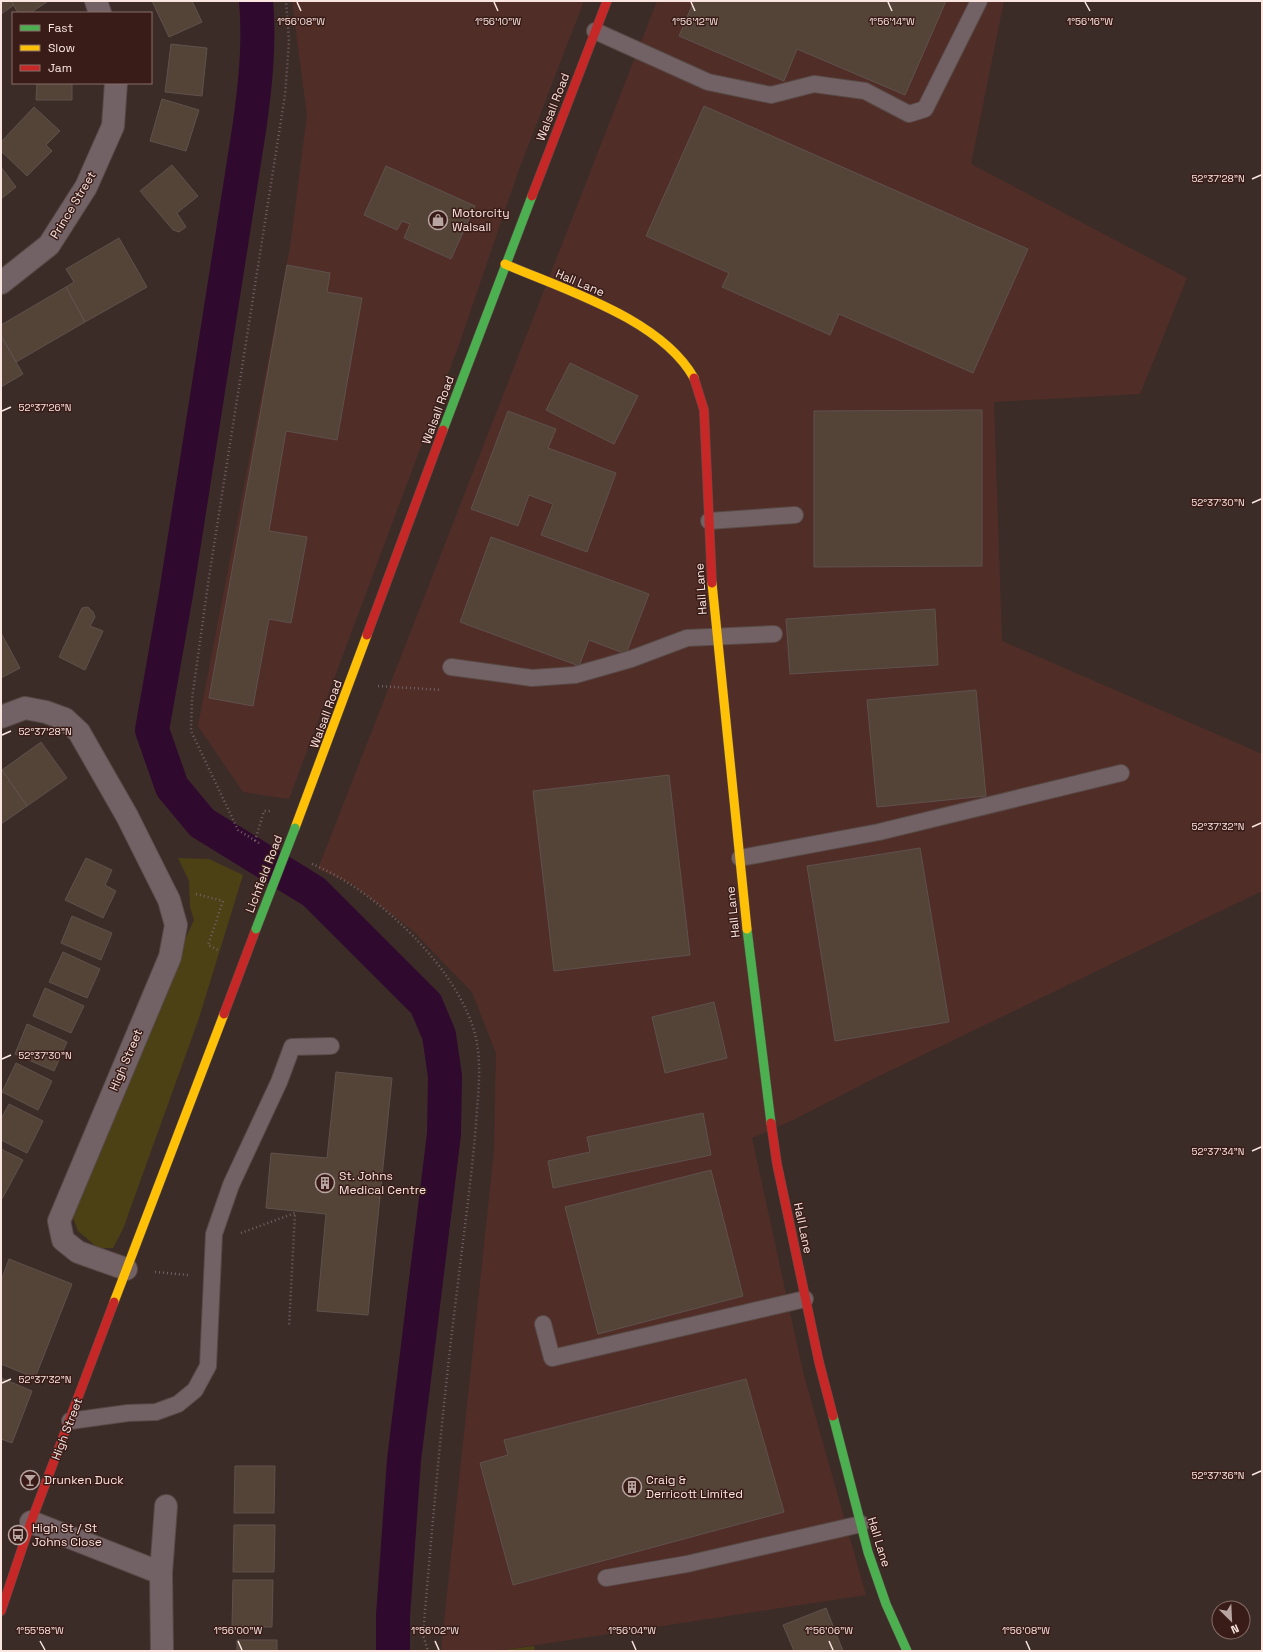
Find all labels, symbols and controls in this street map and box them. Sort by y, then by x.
legend [12,12,152,84]
text: 1°56'08"W [277,15,325,28]
text: 1°56'10"W [475,15,521,28]
text: 1°56'12"W [672,15,718,28]
text: 1°56'14"W [869,15,915,28]
text: 1°56'16"W [1067,15,1113,28]
text: Fast [48,20,73,36]
text: Slow [48,40,75,56]
text: Jam [48,60,72,76]
street label: Walsall Road [533,71,573,143]
street label: Prince Street [47,168,99,242]
text: 52°37'28"N [1191,172,1245,185]
place label: Motorcity Walsall [452,205,510,235]
shop icon: Motorcity Walsall [427,209,449,231]
street label: Hall Lane [553,266,607,300]
street label: Walsall Road [418,374,458,446]
text: 52°37'26"N [19,401,71,414]
text: 52°37'30"N [1191,496,1245,509]
street label: Hall Lane [691,563,711,615]
street label: Walsall Road [306,678,346,750]
text: 52°37'28"N [18,725,72,738]
text: 52°37'32"N [1192,820,1244,833]
street label: Lichfield Road [242,833,286,915]
street label: Hall Lane [722,885,744,939]
street label: High Street [106,1027,146,1093]
text: 52°37'30"N [18,1049,72,1062]
text: 52°37'34"N [1192,1145,1244,1158]
place label: St. Johns Medical Centre [339,1168,426,1198]
building icon: St. Johns Medical Centre [314,1172,336,1194]
street label: Hall Lane [790,1201,816,1255]
text: 52°37'32"N [19,1373,71,1386]
street label: High Street [48,1395,86,1463]
bar icon: Drunken Duck [19,1469,41,1491]
text: 52°37'36"N [1192,1469,1245,1482]
place label: Drunken Duck [44,1472,124,1488]
place label: Craig & Derricott Limited [646,1472,743,1502]
building icon: Craig & Derricott Limited [621,1476,643,1498]
street label: Hall Lane [864,1515,894,1569]
place label: High St / St Johns Close [32,1520,102,1550]
bus stop icon: High St / St Johns Close [7,1524,29,1546]
north arrow [1211,1600,1251,1640]
text: N [1229,1621,1241,1637]
text: 1°55'58"W [16,1624,64,1637]
text: 1°56'00"W [214,1624,262,1637]
text: 1°56'02"W [411,1624,459,1637]
text: 1°56'04"W [608,1624,656,1637]
text: 1°56'06"W [805,1624,853,1637]
text: 1°56'08"W [1002,1624,1050,1637]

